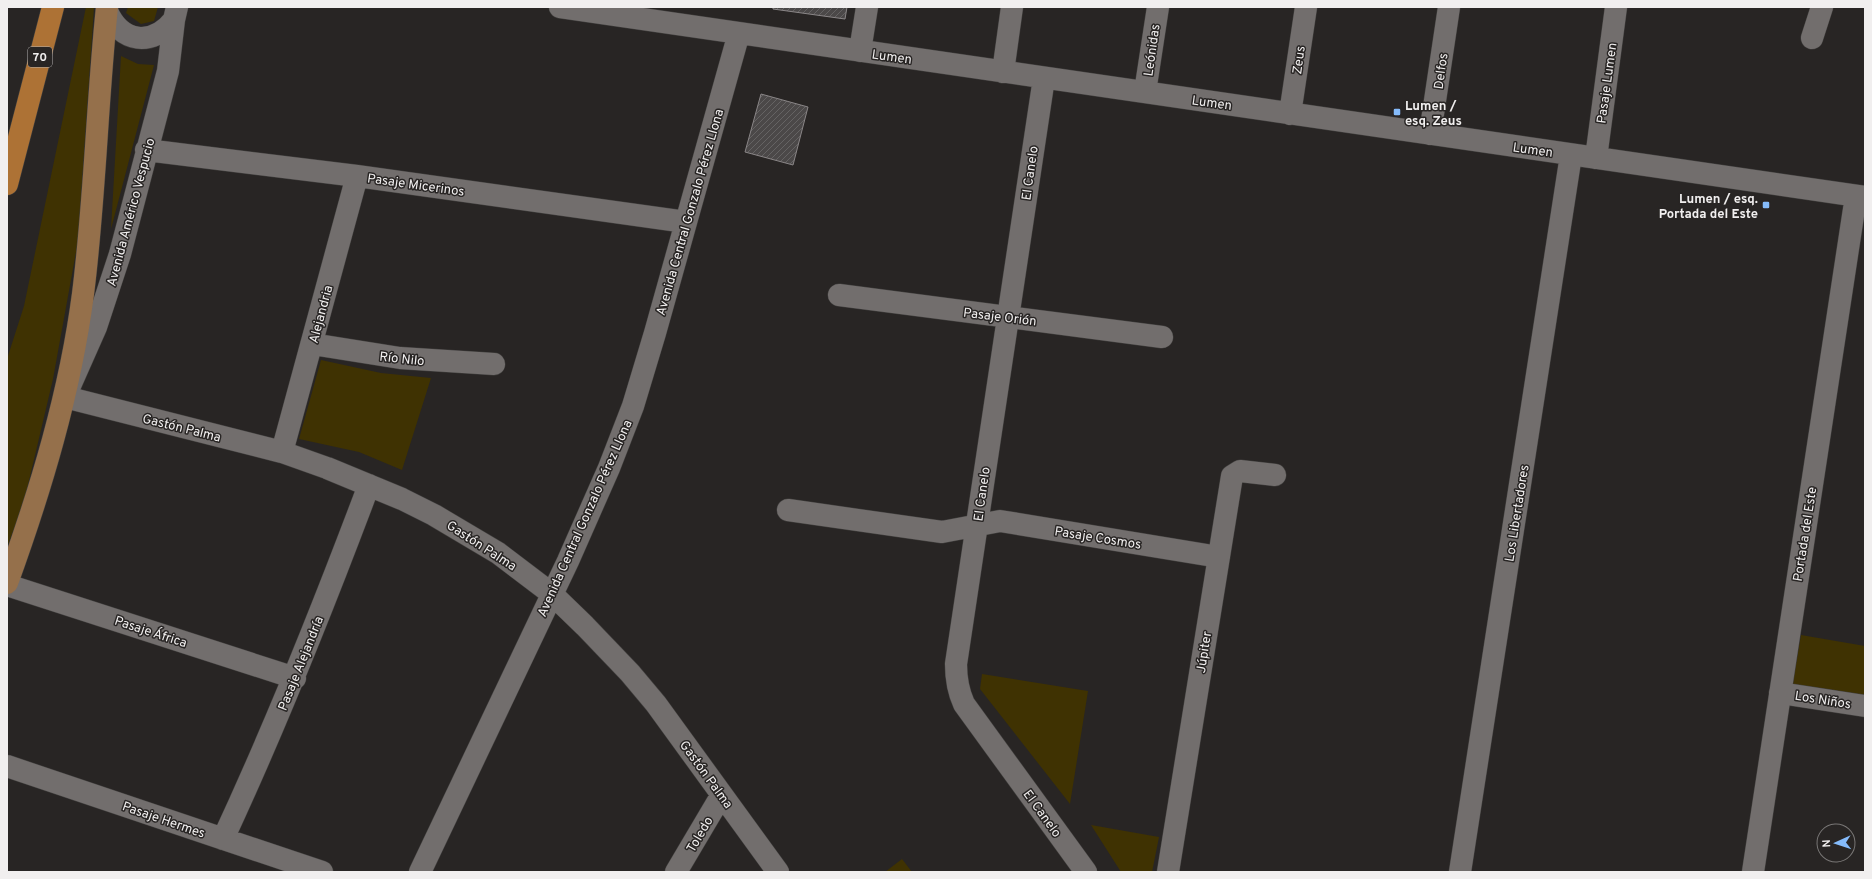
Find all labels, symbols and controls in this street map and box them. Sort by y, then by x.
street label: Leónidas [1141,23,1165,77]
street label: Pasaje Lumen [1594,42,1622,125]
street label: Zeus [1290,45,1310,76]
road number: 70 [28,47,52,67]
street label: Lumen [871,47,913,69]
street label: Delfos [1432,52,1452,90]
street label: Lumen [1191,93,1233,115]
place label: Lumen / esq. Zeus [1405,99,1462,130]
street label: Avenida Central Gonzalo Pérez Llona [654,107,728,318]
marker: Lumen / esq. Zeus [1392,107,1402,117]
street label: Avenida Américo Vespucio [104,137,159,288]
street label: Lumen [1512,140,1554,162]
street label: El Canelo [1019,145,1043,202]
street label: Pasaje Micerinos [366,171,465,201]
place label: Lumen / esq. Portada del Este [1659,192,1758,223]
marker: Lumen / esq. Portada del Este [1761,200,1771,210]
street label: Alejandria [307,284,337,345]
street label: Pasaje Orión [962,306,1037,330]
street label: Río Nilo [378,350,425,370]
street label: Gastón Palma [141,411,222,446]
street label: Avenida Central Gonzalo Pérez Llona [535,418,637,620]
street label: Los Libertadores [1502,464,1534,563]
street label: El Canelo [971,466,995,523]
street label: Portada del Este [1791,486,1821,583]
street label: Gastón Palma [443,518,519,575]
street label: Pasaje Cosmos [1053,524,1142,554]
street label: Pasaje África [112,612,189,652]
street label: Pasaje Alejandría [276,614,328,713]
street label: Júpiter [1194,630,1216,674]
street label: Los Niños [1793,689,1852,713]
street label: Gastón Palma [675,738,735,812]
street label: El Canelo [1019,787,1064,841]
street label: Pasaje Hermes [120,799,207,843]
street label: Toledo [684,814,717,856]
north arrow [1816,823,1856,863]
text: N [1820,839,1834,848]

